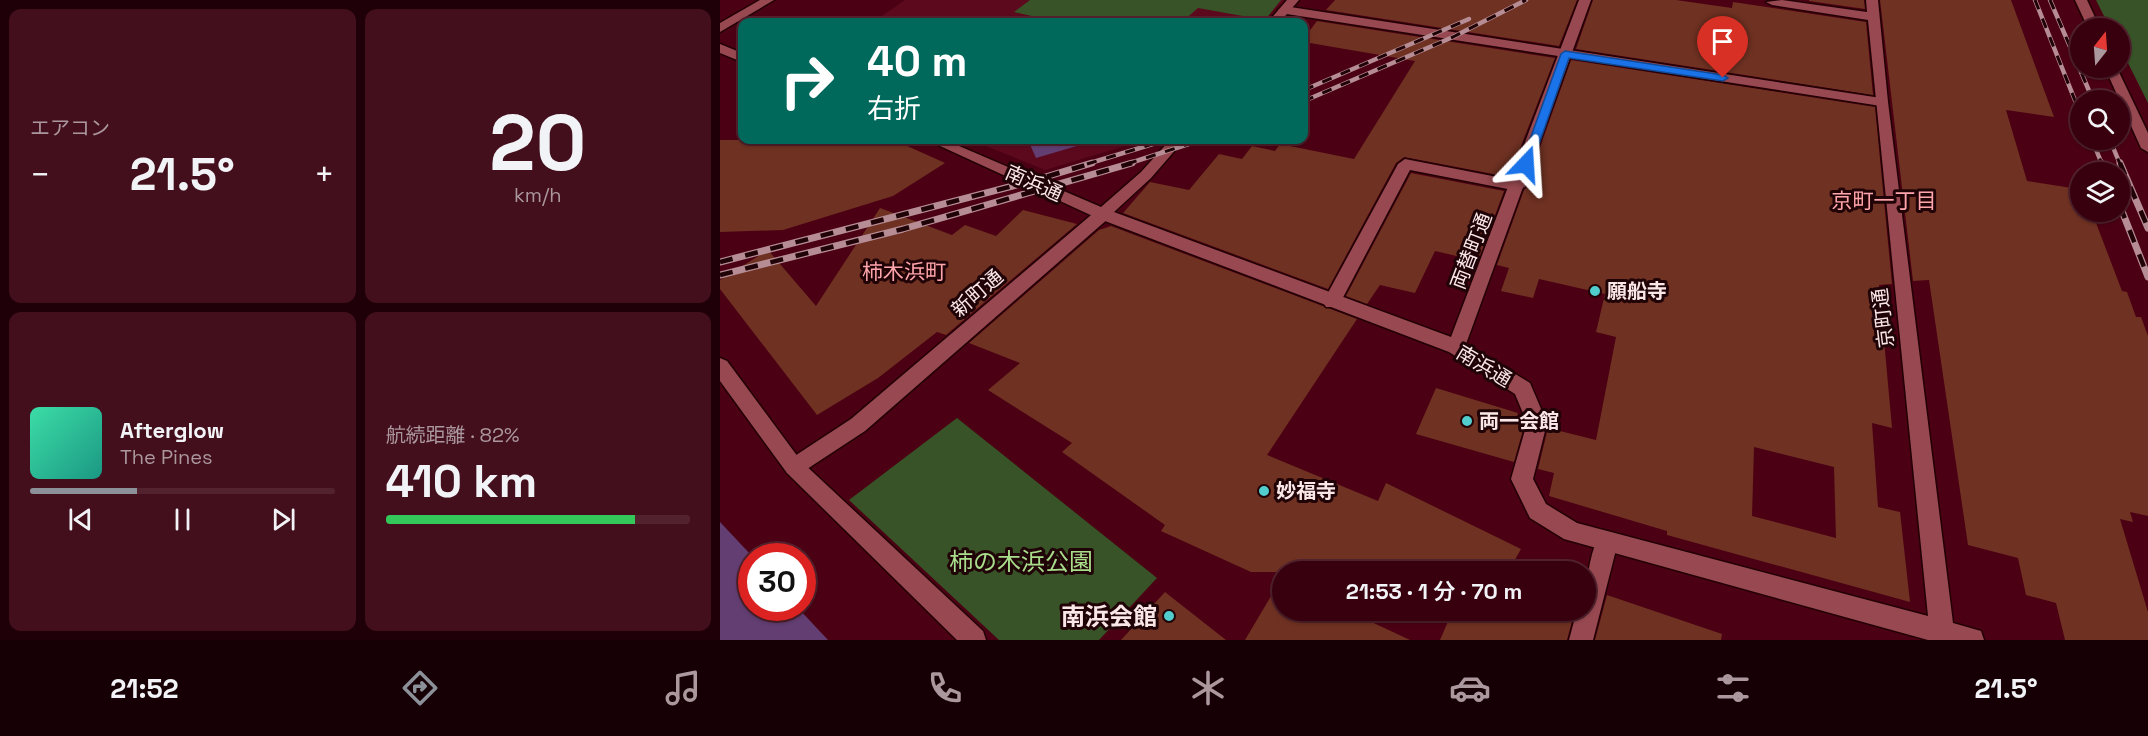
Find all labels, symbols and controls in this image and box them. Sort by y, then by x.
pin [1697,16,1748,78]
north arrow [2070,18,2130,78]
map controls [2070,18,2130,222]
icon: arrive [1706,25,1739,58]
text: 40 m [867,35,967,88]
icon: right [768,42,846,120]
button: search [2070,90,2130,150]
text: 右折 [867,91,921,126]
text: 20 [489,93,586,193]
text: エアコン [30,115,110,141]
position arrow [1494,132,1558,196]
text: 21.5° [130,146,235,203]
text: − [30,154,50,196]
text: + [314,154,335,196]
street label: 南浜通 [1001,159,1067,207]
button: layers [2070,162,2130,222]
text: km/h [514,182,562,208]
district label: 京町一丁目 [1832,187,1937,214]
street label: 両替町通 [1445,209,1497,293]
district label: 柿木浜町 [862,258,946,285]
street label: 新町通 [946,264,1008,322]
place label: 願船寺 [1607,278,1667,304]
marker: 願船寺 [1588,284,1602,298]
street label: 京町通 [1866,287,1900,349]
street label: 南浜通 [1452,339,1516,393]
place label: 両一会館 [1479,408,1559,434]
marker: 両一会館 [1460,414,1474,428]
text: Afterglow [120,416,224,444]
text: 航続距離 · 82% [386,422,519,448]
text: The Pines [120,444,213,470]
text: 410 km [386,453,537,510]
place label: 妙福寺 [1276,478,1336,504]
marker: 妙福寺 [1257,484,1271,498]
icon: previous [64,503,97,536]
icon: pause [166,503,199,536]
icon: next [267,503,300,536]
speed limit sign: 30 [738,543,816,621]
park label: 柿の木浜公園 [949,546,1093,577]
text: 21:53 · 1 分 · 70 m [1346,577,1522,605]
place label: 南浜会館 [1061,601,1157,632]
marker: 南浜会館 [1162,609,1176,623]
icon: directions [399,667,441,709]
icon: music [662,667,704,709]
icon: phone [924,667,966,709]
icon: climate [1187,667,1229,709]
icon: car [1449,667,1491,709]
icon: filters [1712,667,1754,709]
text: 21:52 [110,671,179,706]
text: 21.5° [1975,671,2038,706]

